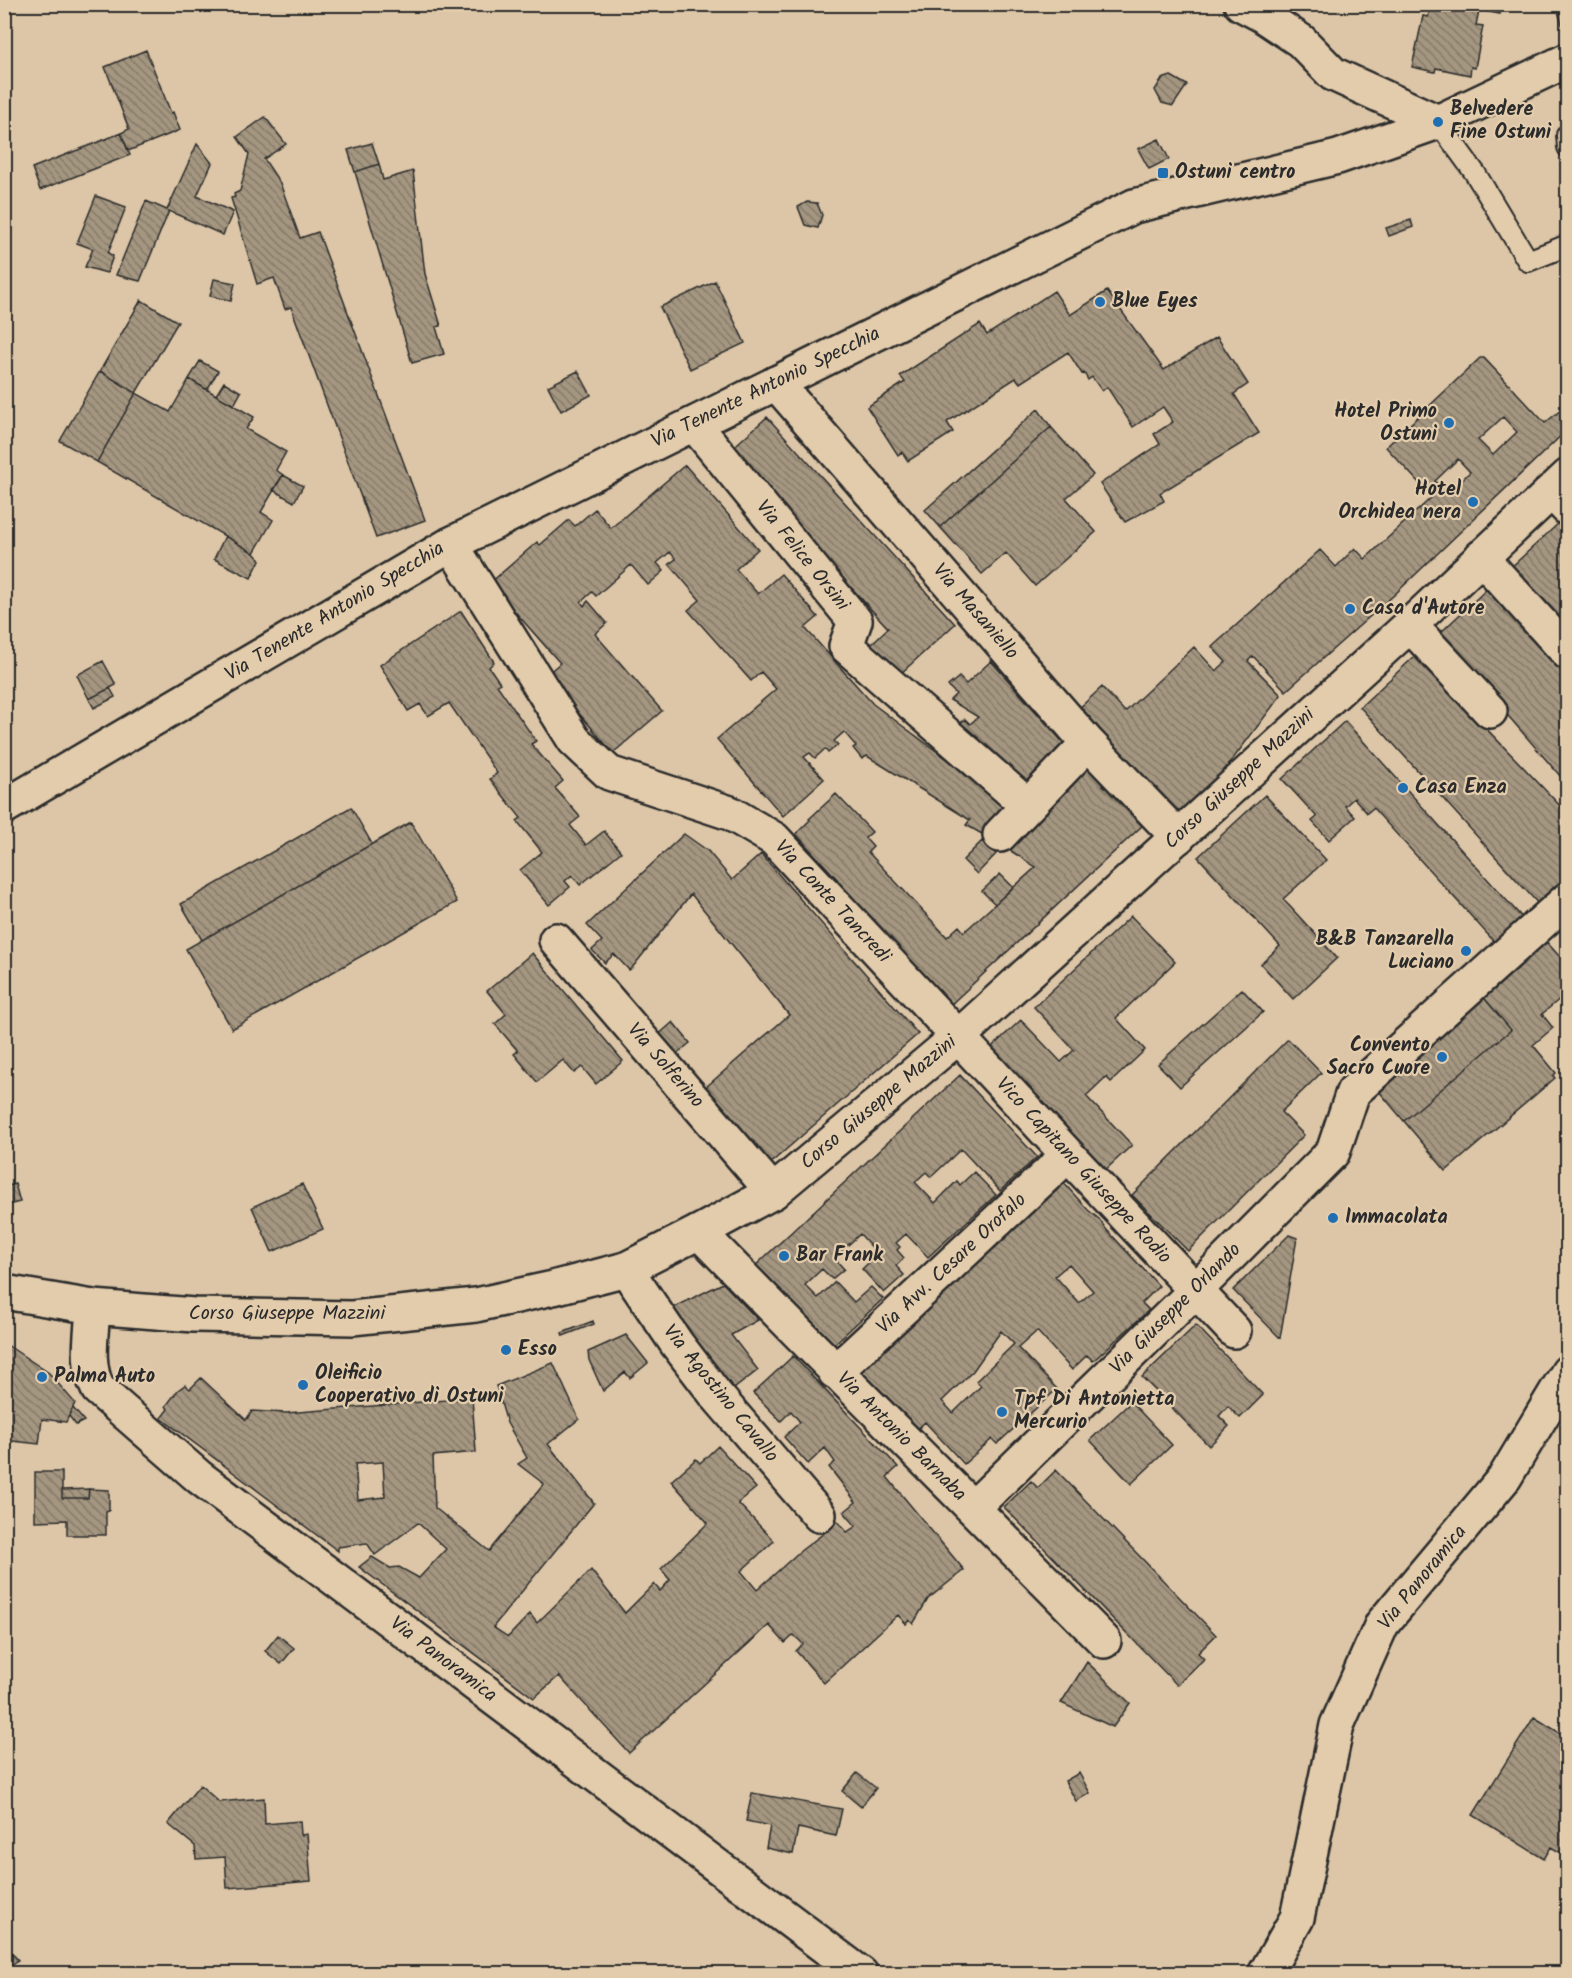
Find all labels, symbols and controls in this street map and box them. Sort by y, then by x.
place label: Belvedere Fine Ostuni [1450,94,1552,149]
marker: Belvedere Fine Ostuni [1431,115,1445,129]
place label: Ostuni centro [1175,157,1295,189]
marker: Ostuni centro [1156,166,1170,180]
place label: Blue Eyes [1112,286,1198,318]
marker: Blue Eyes [1093,295,1107,309]
street label: Via Tenente Antonio Specchia [646,318,886,458]
place label: Hotel Primo Ostuni [1334,396,1438,451]
marker: Hotel Primo Ostuni [1442,416,1456,430]
place label: Hotel Orchidea nera [1338,474,1462,529]
street label: Via Felice Orsini [747,493,858,620]
marker: Hotel Orchidea nera [1466,495,1480,509]
street label: Via Tenente Antonio Specchia [219,534,451,690]
street label: Via Masaniello [924,557,1026,667]
place label: Casa d'Autore [1362,593,1485,625]
marker: Casa d'Autore [1343,602,1357,616]
street label: Corso Giuseppe Mazzini [1157,699,1324,858]
place label: Casa Enza [1415,772,1507,804]
marker: Casa Enza [1396,781,1410,795]
street label: Via Conte Tancredi [766,833,899,972]
place label: B&B Tanzarella Luciano [1316,924,1454,979]
marker: B&B Tanzarella Luciano [1459,944,1473,958]
street label: Via Solferino [618,1016,712,1116]
street label: Corso Giuseppe Mazzini [793,1027,965,1178]
place label: Convento Sacro Cuore [1327,1030,1430,1085]
marker: Convento Sacro Cuore [1435,1050,1449,1064]
street label: Vico Capitano Giuseppe Rodio [987,1070,1179,1272]
street label: Via Avv. Cesare Orofalo [869,1185,1035,1343]
place label: Immacolata [1345,1202,1448,1234]
marker: Immacolata [1326,1211,1340,1225]
street label: Via Giuseppe Orlando [1102,1235,1250,1383]
place label: Bar Frank [796,1240,884,1272]
marker: Bar Frank [777,1249,791,1263]
street label: Corso Giuseppe Mazzini [189,1298,386,1330]
street label: Via Agostino Cavallo [654,1318,786,1470]
place label: Esso [518,1334,557,1366]
marker: Esso [499,1343,513,1357]
place label: Oleificio Cooperativo di Ostuni [315,1358,504,1413]
place label: Palma Auto [54,1361,155,1393]
street label: Via Antonio Barnaba [828,1364,974,1510]
marker: Palma Auto [35,1370,49,1384]
marker: Oleificio Cooperativo di Ostuni [296,1378,310,1392]
place label: Tpf Di Antonietta Mercurio [1014,1384,1174,1439]
marker: Tpf Di Antonietta Mercurio [995,1405,1009,1419]
street label: Via Panoramica [1370,1518,1476,1638]
street label: Via Panoramica [382,1609,504,1711]

